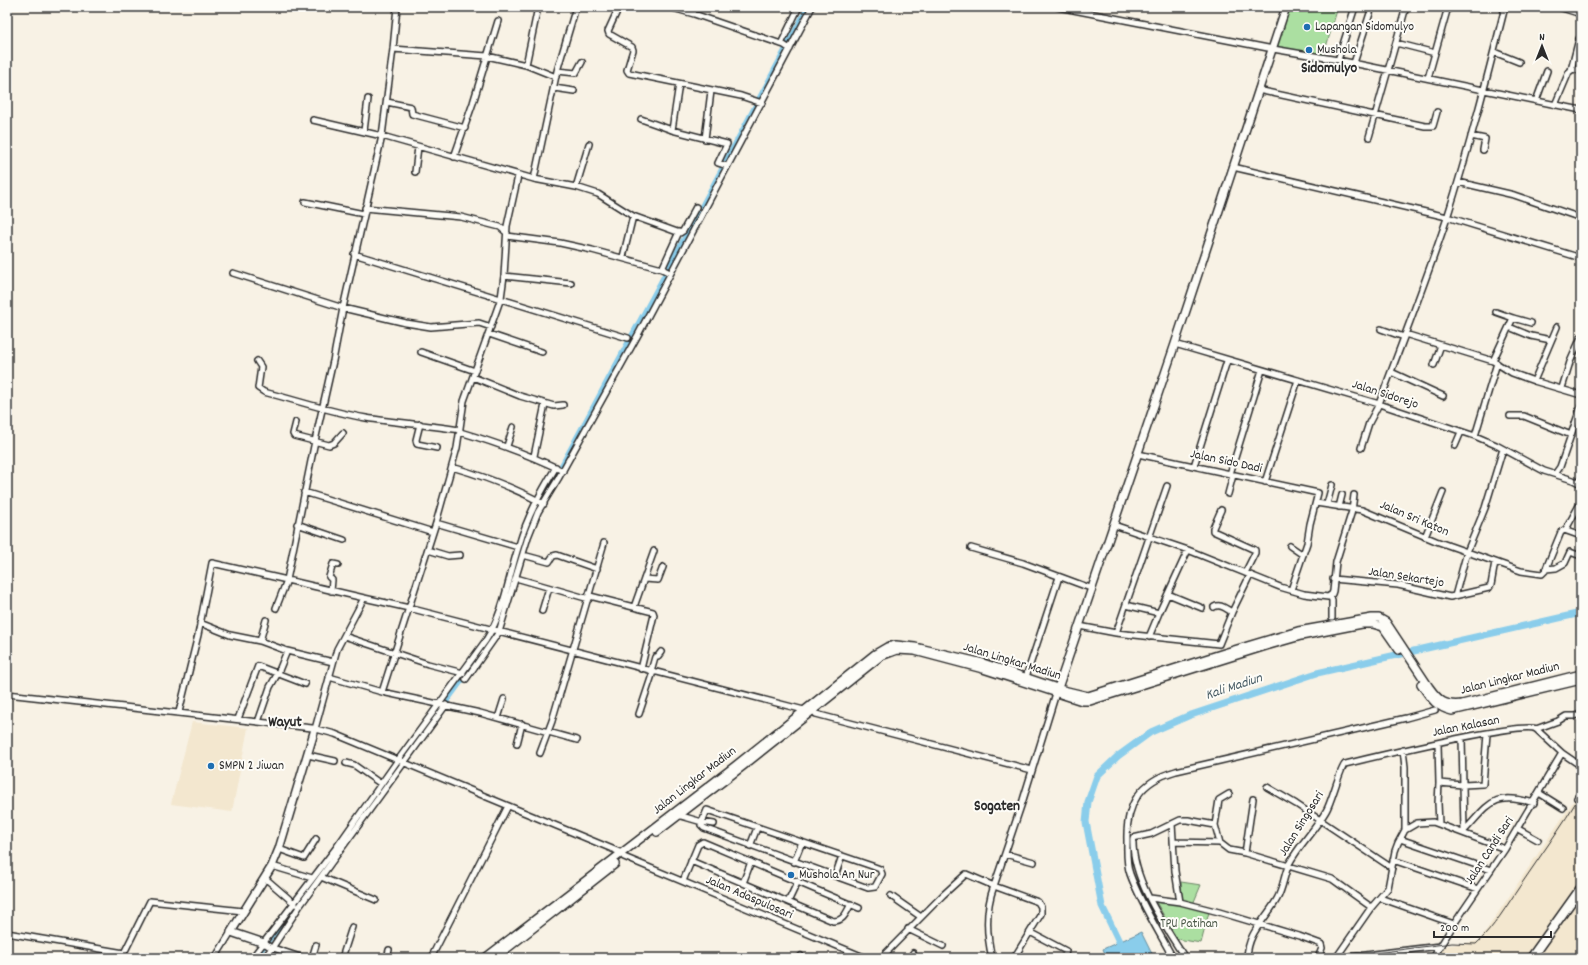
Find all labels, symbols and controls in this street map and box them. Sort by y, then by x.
place label: Lapangan Sidomulyo [1315,18,1414,37]
marker: Lapangan Sidomulyo [1302,22,1312,32]
north arrow [1522,26,1562,66]
text: N [1539,30,1545,46]
place label: Mushola [1317,41,1358,60]
marker: Mushola [1304,45,1314,55]
district label: Sidomulyo [1301,58,1357,80]
street label: Jalan Sidorejo [1349,375,1421,415]
street label: Jalan Sido Dadi [1188,445,1264,479]
street label: Jalan Sri Katon [1376,496,1452,542]
street label: Jalan Sekartejo [1367,563,1445,593]
street label: Jalan Lingkar Madiun [961,638,1063,686]
street label: Jalan Lingkar Madiun [1458,658,1562,700]
water label: Kali Madiun [1203,668,1265,706]
street label: Jalan Kalasan [1431,711,1501,743]
district label: Wayut [268,712,302,734]
street label: Jalan Lingkar Madiun [649,742,741,820]
place label: SMPN 2 Jiwan [219,757,284,776]
marker: SMPN 2 Jiwan [206,761,216,771]
street label: Jalan Singosari [1275,787,1330,860]
district label: Sogaten [974,796,1020,818]
street label: Jalan Candi Sari [1461,813,1520,889]
place label: Mushola An Nur [799,866,875,885]
marker: Mushola An Nur [786,870,796,880]
street label: Jalan Adaspulosari [702,871,796,925]
scale bar [1434,913,1551,939]
park label: TPU Patihan [1160,915,1218,934]
text: 200 m [1440,920,1469,937]

